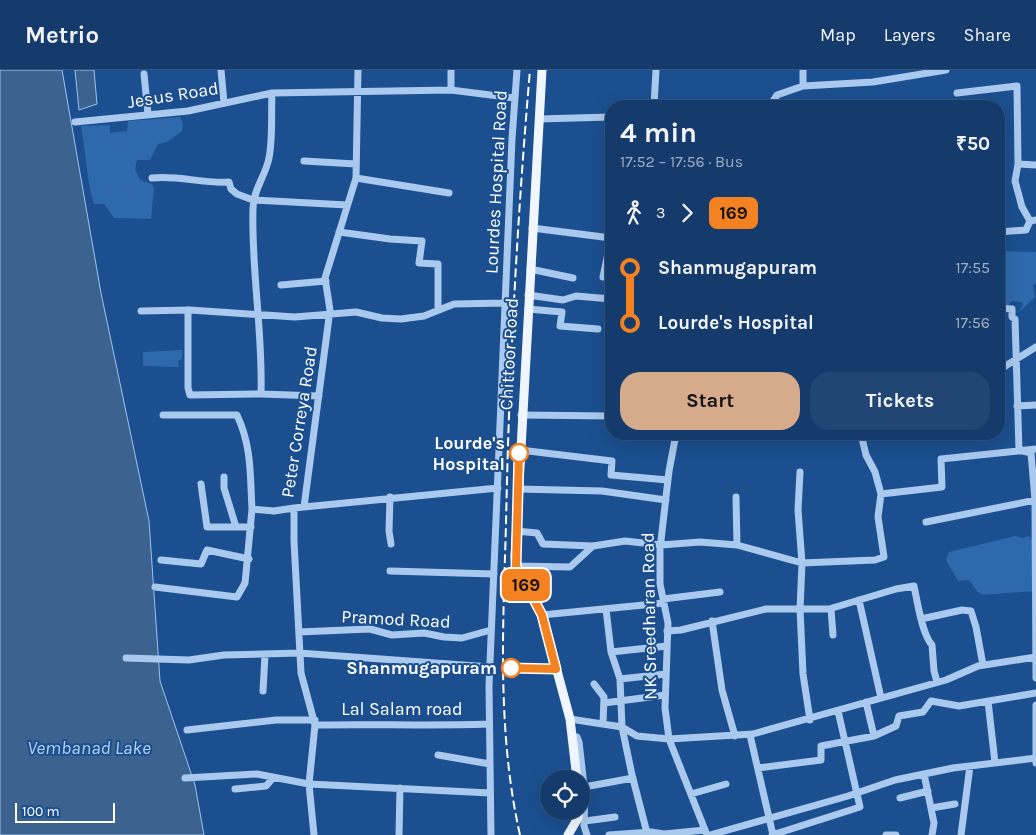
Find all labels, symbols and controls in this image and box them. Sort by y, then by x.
text: Metrio [25,21,99,49]
text: Map [820,24,856,46]
text: Layers [884,24,936,46]
text: Share [964,24,1011,46]
street label: Jesus Road [126,77,220,113]
street label: Lourdes Hospital Road [480,90,512,274]
text: 4 min [620,116,697,149]
text: ₹50 [956,133,990,155]
text: 17:52 – 17:56 · Bus [620,152,743,171]
icon: walk [620,199,648,227]
icon: forward [673,199,701,227]
text: 169 [719,202,748,224]
text: 3 [656,203,665,222]
text: Shanmugapuram [658,257,817,279]
text: 17:55 [955,258,990,277]
street label: Chittoor Road [495,297,523,411]
text: Lourde's Hospital [658,312,814,334]
text: 17:56 [955,313,990,332]
street label: Peter Correya Road [276,345,322,499]
button: Start [620,372,800,430]
button: Tickets [810,372,990,430]
place label: Lourde's Hospital [433,432,505,475]
marker: Lourde's Hospital [509,443,529,463]
street label: NK Sreedharan Road [637,532,661,700]
line badge: 169 [497,569,555,601]
text: 169 [512,574,540,596]
street label: Pramod Road [341,605,451,633]
place label: Shanmugapuram [346,657,497,679]
marker: Shanmugapuram [501,658,521,678]
street label: Lal Salam road [341,698,463,720]
water label: Vembanad Lake [27,737,151,759]
map controls [540,770,590,820]
button: locate [540,770,590,820]
scale bar [15,800,115,823]
text: 100 m [22,803,60,820]

